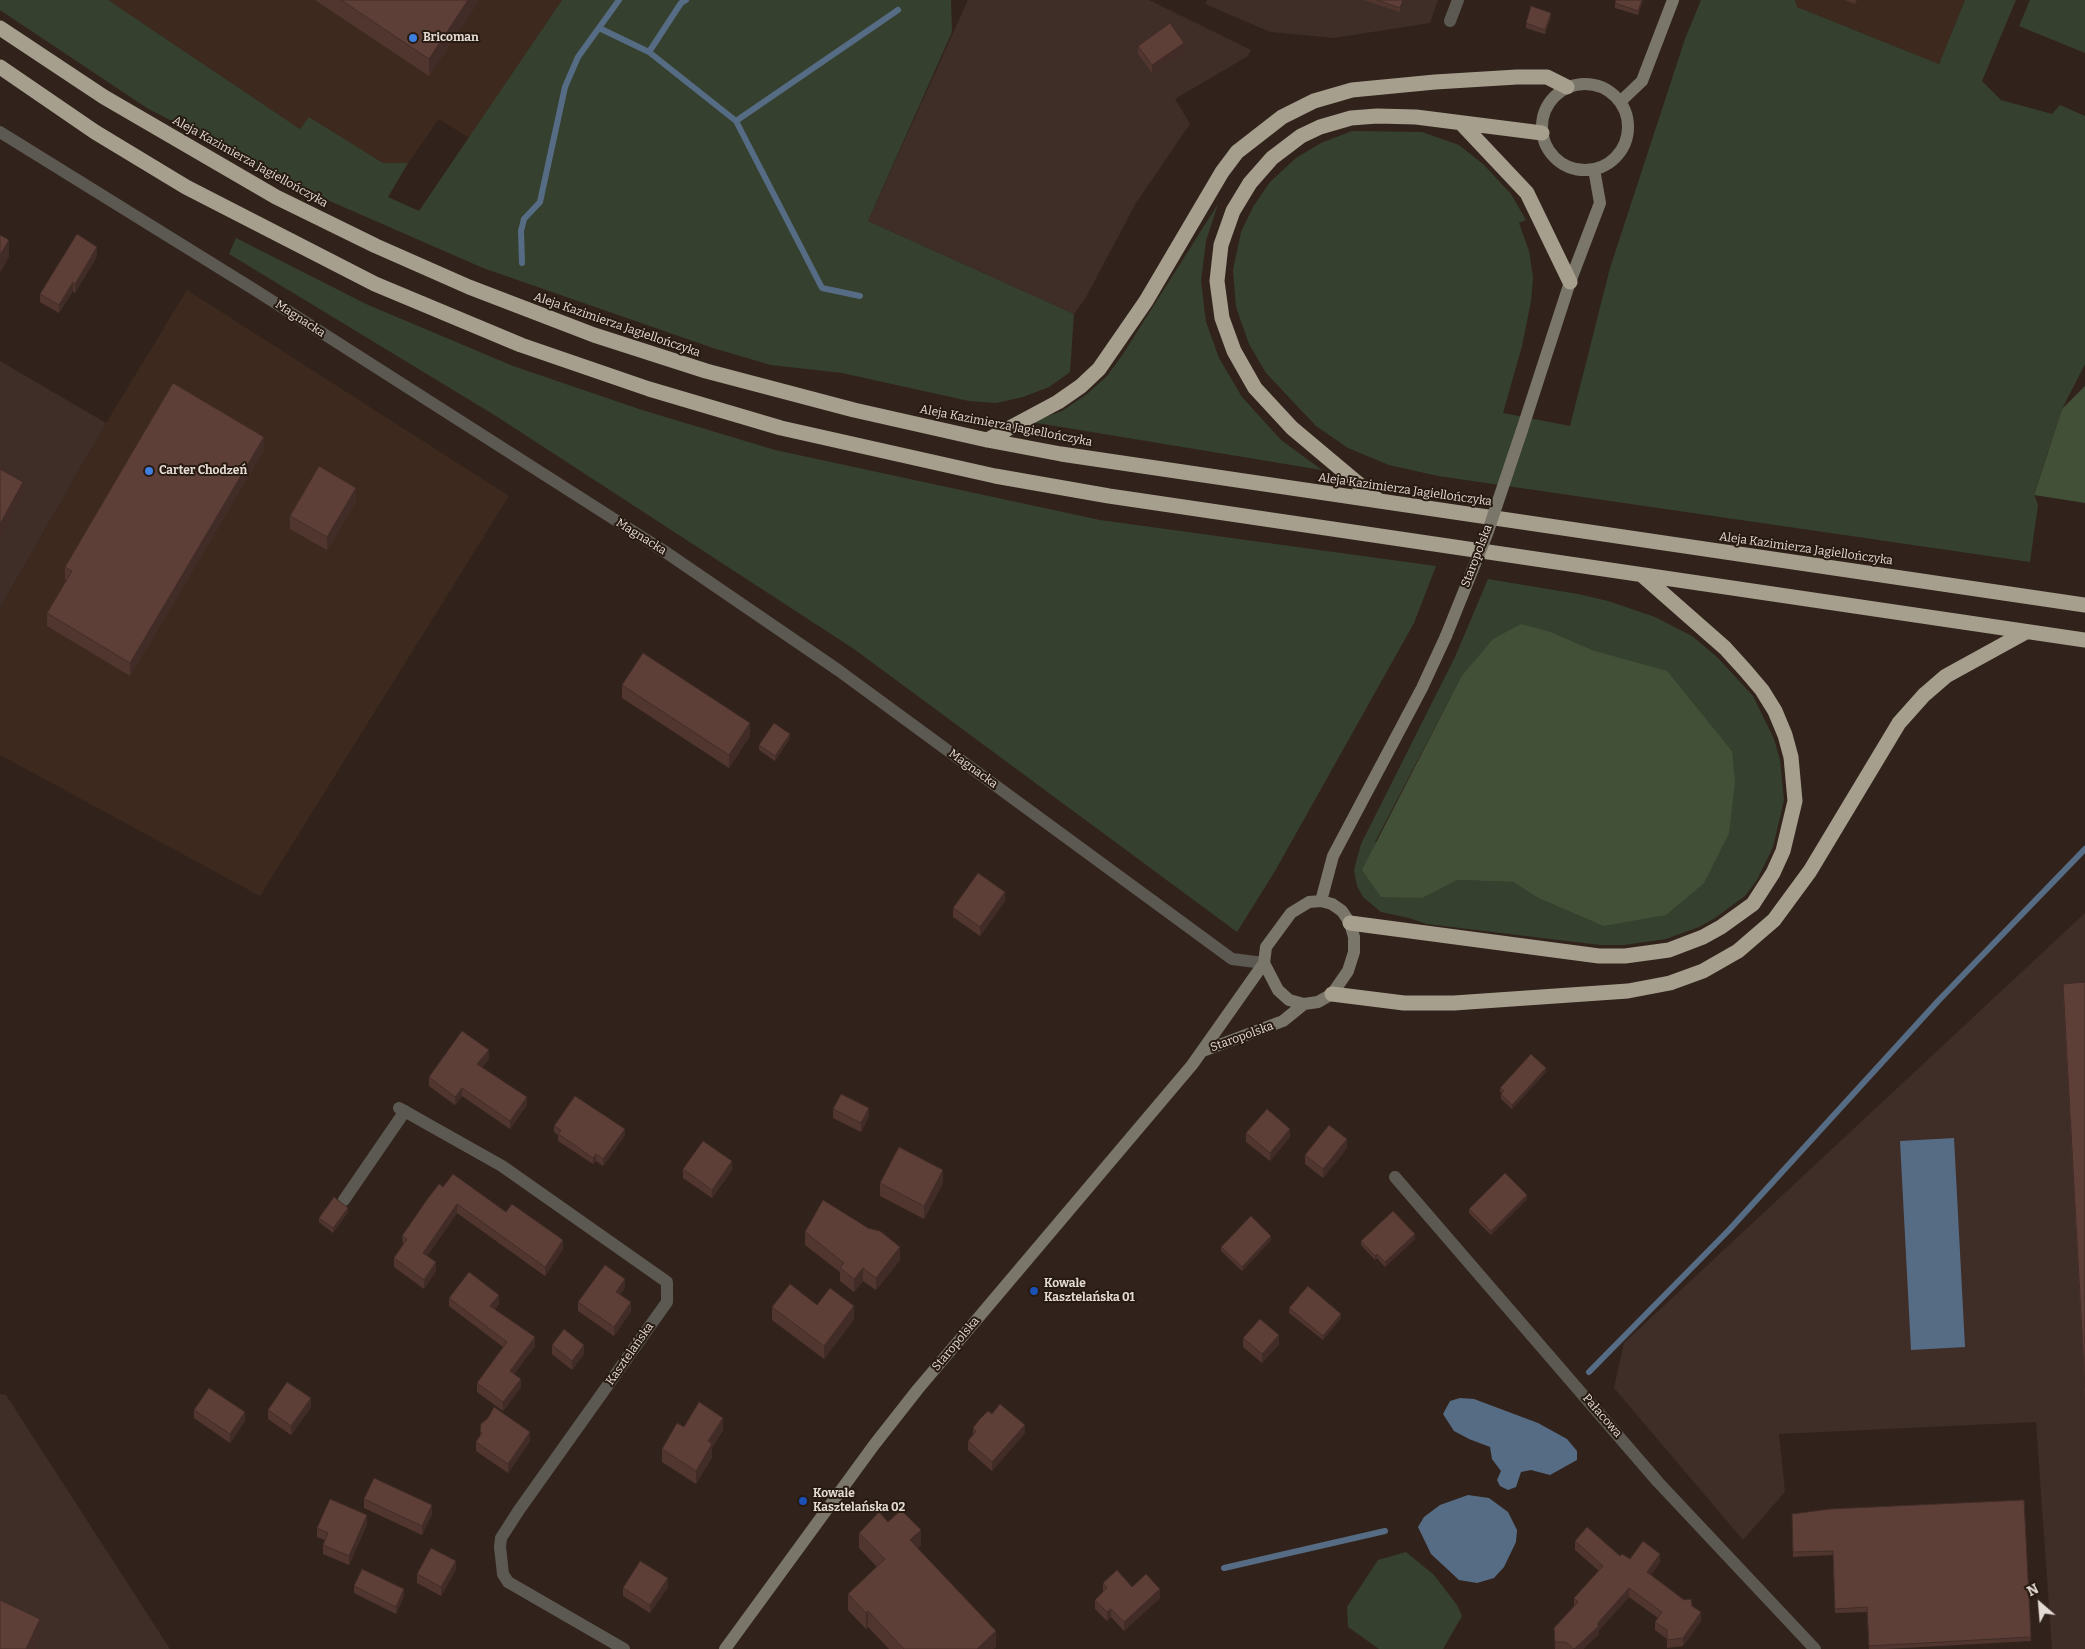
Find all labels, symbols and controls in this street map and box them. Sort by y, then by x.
place label: Bricoman [423,31,479,45]
marker: Bricoman [407,32,419,44]
street label: Aleja Kazimierza Jagiellończyka [170,113,330,211]
street label: Aleja Kazimierza Jagiellończyka [532,290,702,360]
street label: Magnacka [272,298,328,340]
street label: Aleja Kazimierza Jagiellończyka [919,402,1093,450]
place label: Carter Chodzeń [159,464,247,478]
marker: Carter Chodzeń [143,465,155,477]
street label: Aleja Kazimierza Jagiellończyka [1317,471,1493,509]
street label: Magnacka [613,516,669,558]
street label: Staropolska [1458,523,1496,589]
street label: Aleja Kazimierza Jagiellończyka [1718,530,1894,568]
street label: Magnacka [946,747,1000,791]
street label: Staropolska [1209,1019,1275,1055]
place label: Kowale Kasztelańska 01 [1044,1277,1135,1305]
marker: Kowale Kasztelańska 01 [1028,1285,1040,1297]
street label: Staropolska [929,1314,983,1374]
street label: Kasztelańska [603,1320,657,1388]
street label: Pałacowa [1579,1391,1625,1441]
place label: Kowale Kasztelańska 02 [813,1487,905,1515]
marker: Kowale Kasztelańska 02 [797,1495,809,1507]
north arrow [2015,1579,2065,1629]
text: N [2024,1580,2042,1600]

